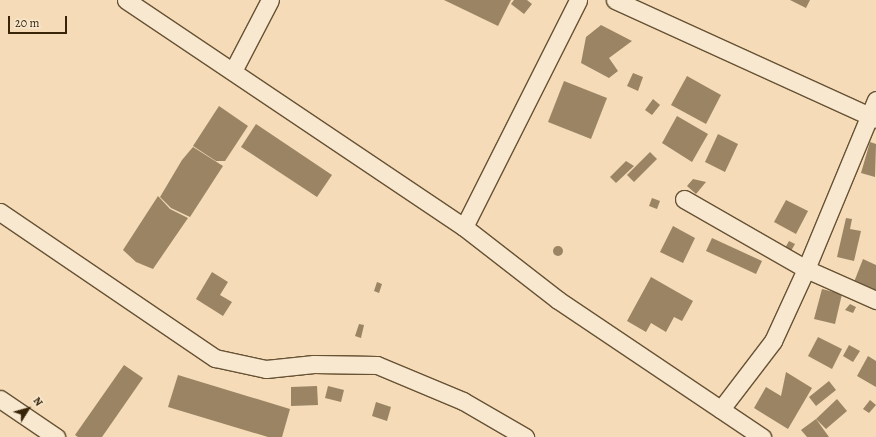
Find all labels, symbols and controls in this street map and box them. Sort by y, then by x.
scale bar [10,8,69,34]
text: 20 m [15,15,39,31]
north arrow [8,389,48,429]
text: N [30,394,46,409]

